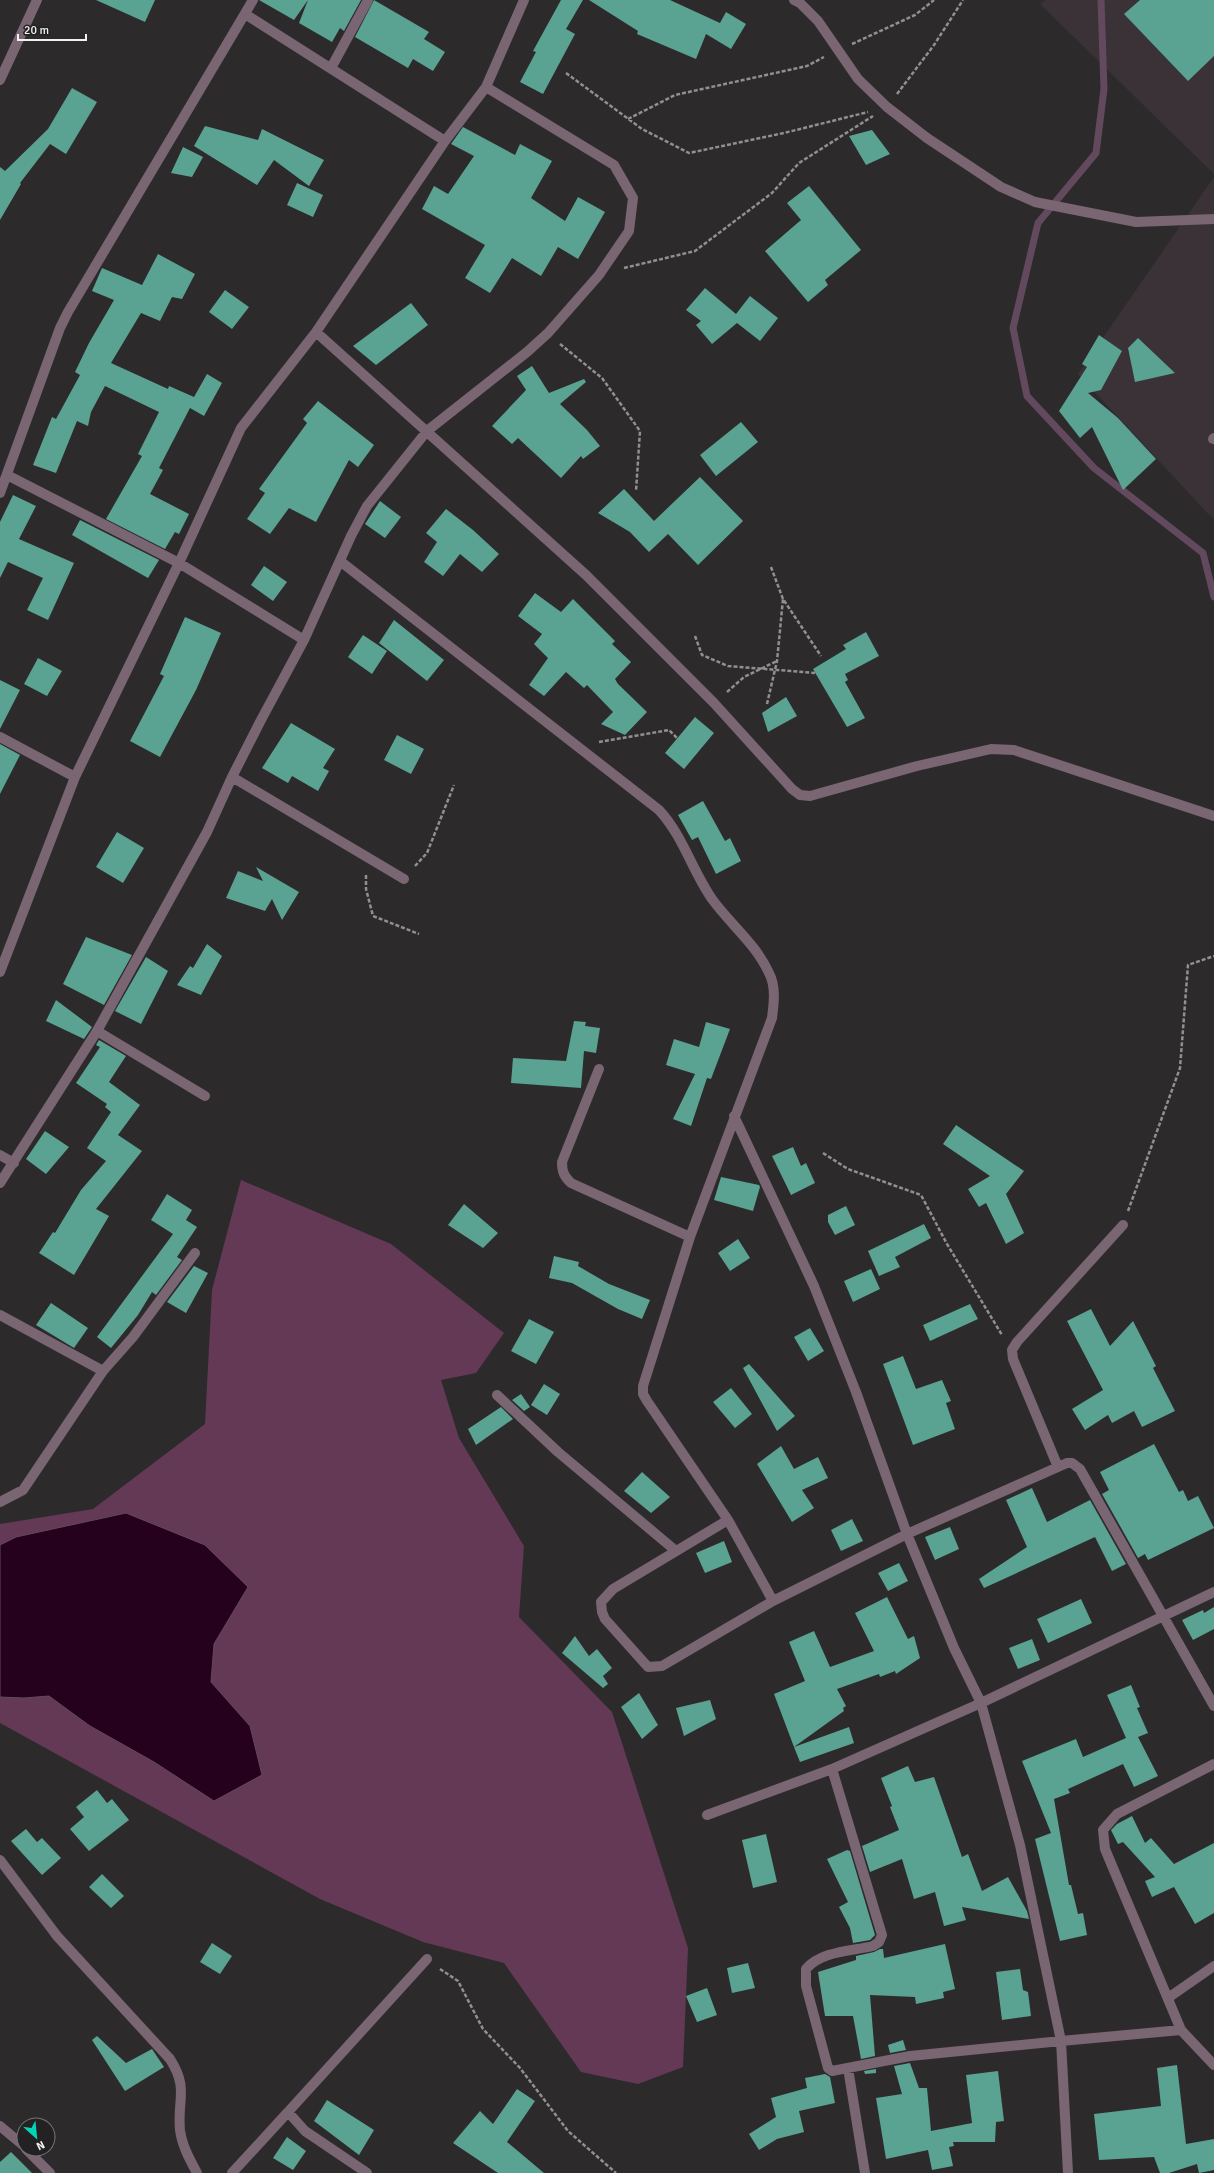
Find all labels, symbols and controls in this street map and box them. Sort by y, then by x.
scale bar [18,16,86,42]
text: 20 m [24,23,49,38]
north arrow [16,2117,56,2157]
text: N [34,2138,47,2153]

